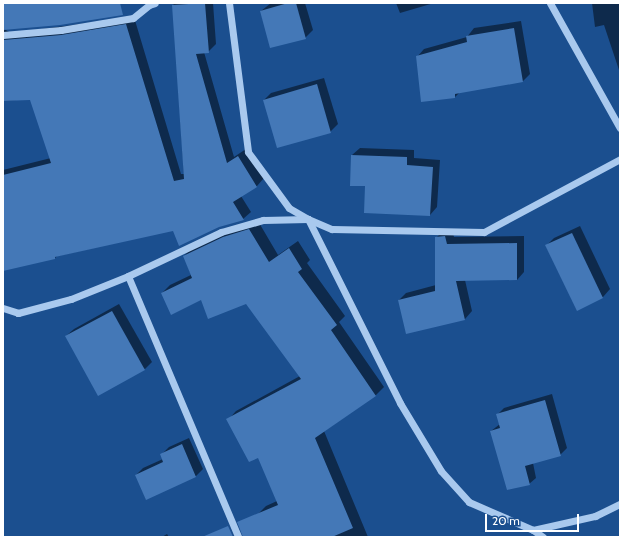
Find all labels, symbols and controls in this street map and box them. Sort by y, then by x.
scale bar [487,506,581,532]
text: 20 m [492,513,520,528]

